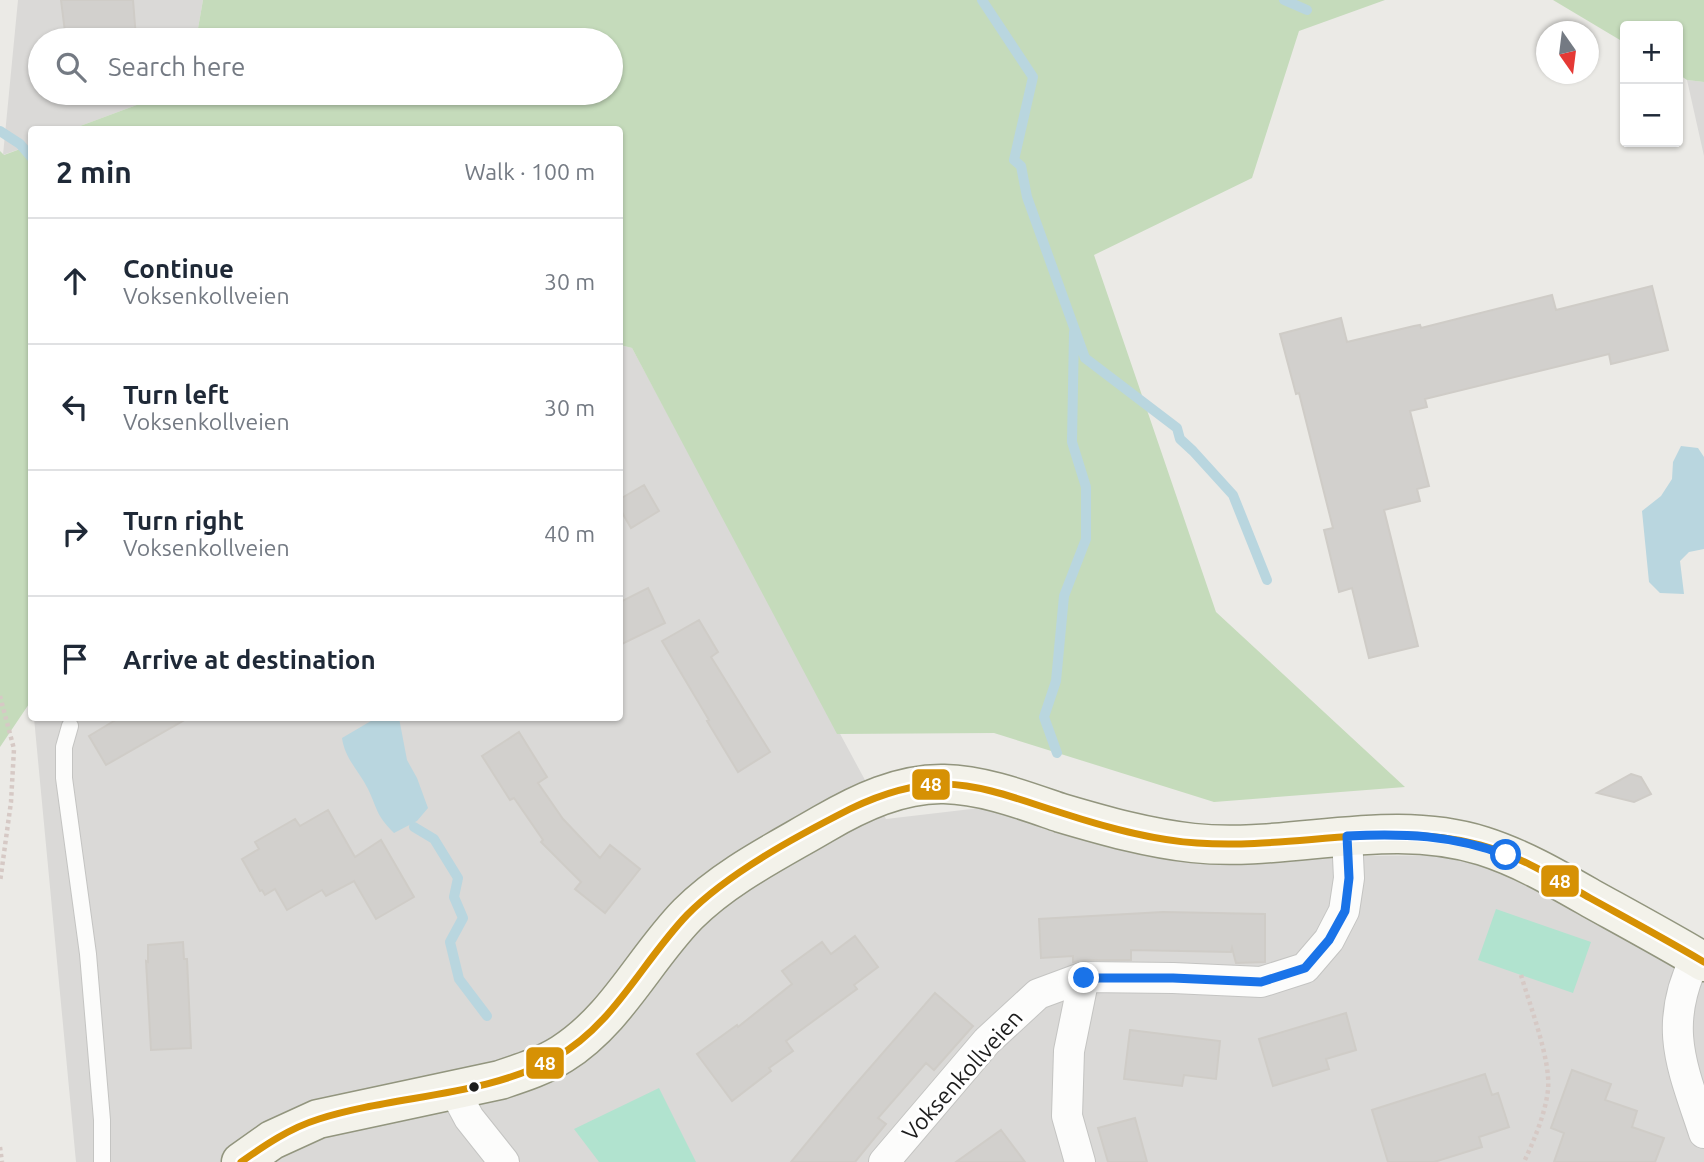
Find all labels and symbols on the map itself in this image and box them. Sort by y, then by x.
north arrow [1536,21,1599,84]
line badge: 48 [911,768,951,801]
text: 48 [920,773,942,795]
route start [1490,839,1521,870]
line badge: 48 [1540,864,1580,898]
text: 48 [1549,870,1571,892]
route end [1068,962,1099,993]
street label: Voksenkollveien [897,1005,1027,1145]
line badge: 48 [525,1046,565,1080]
text: 48 [534,1052,556,1074]
unlabelled marker [467,1080,481,1094]

